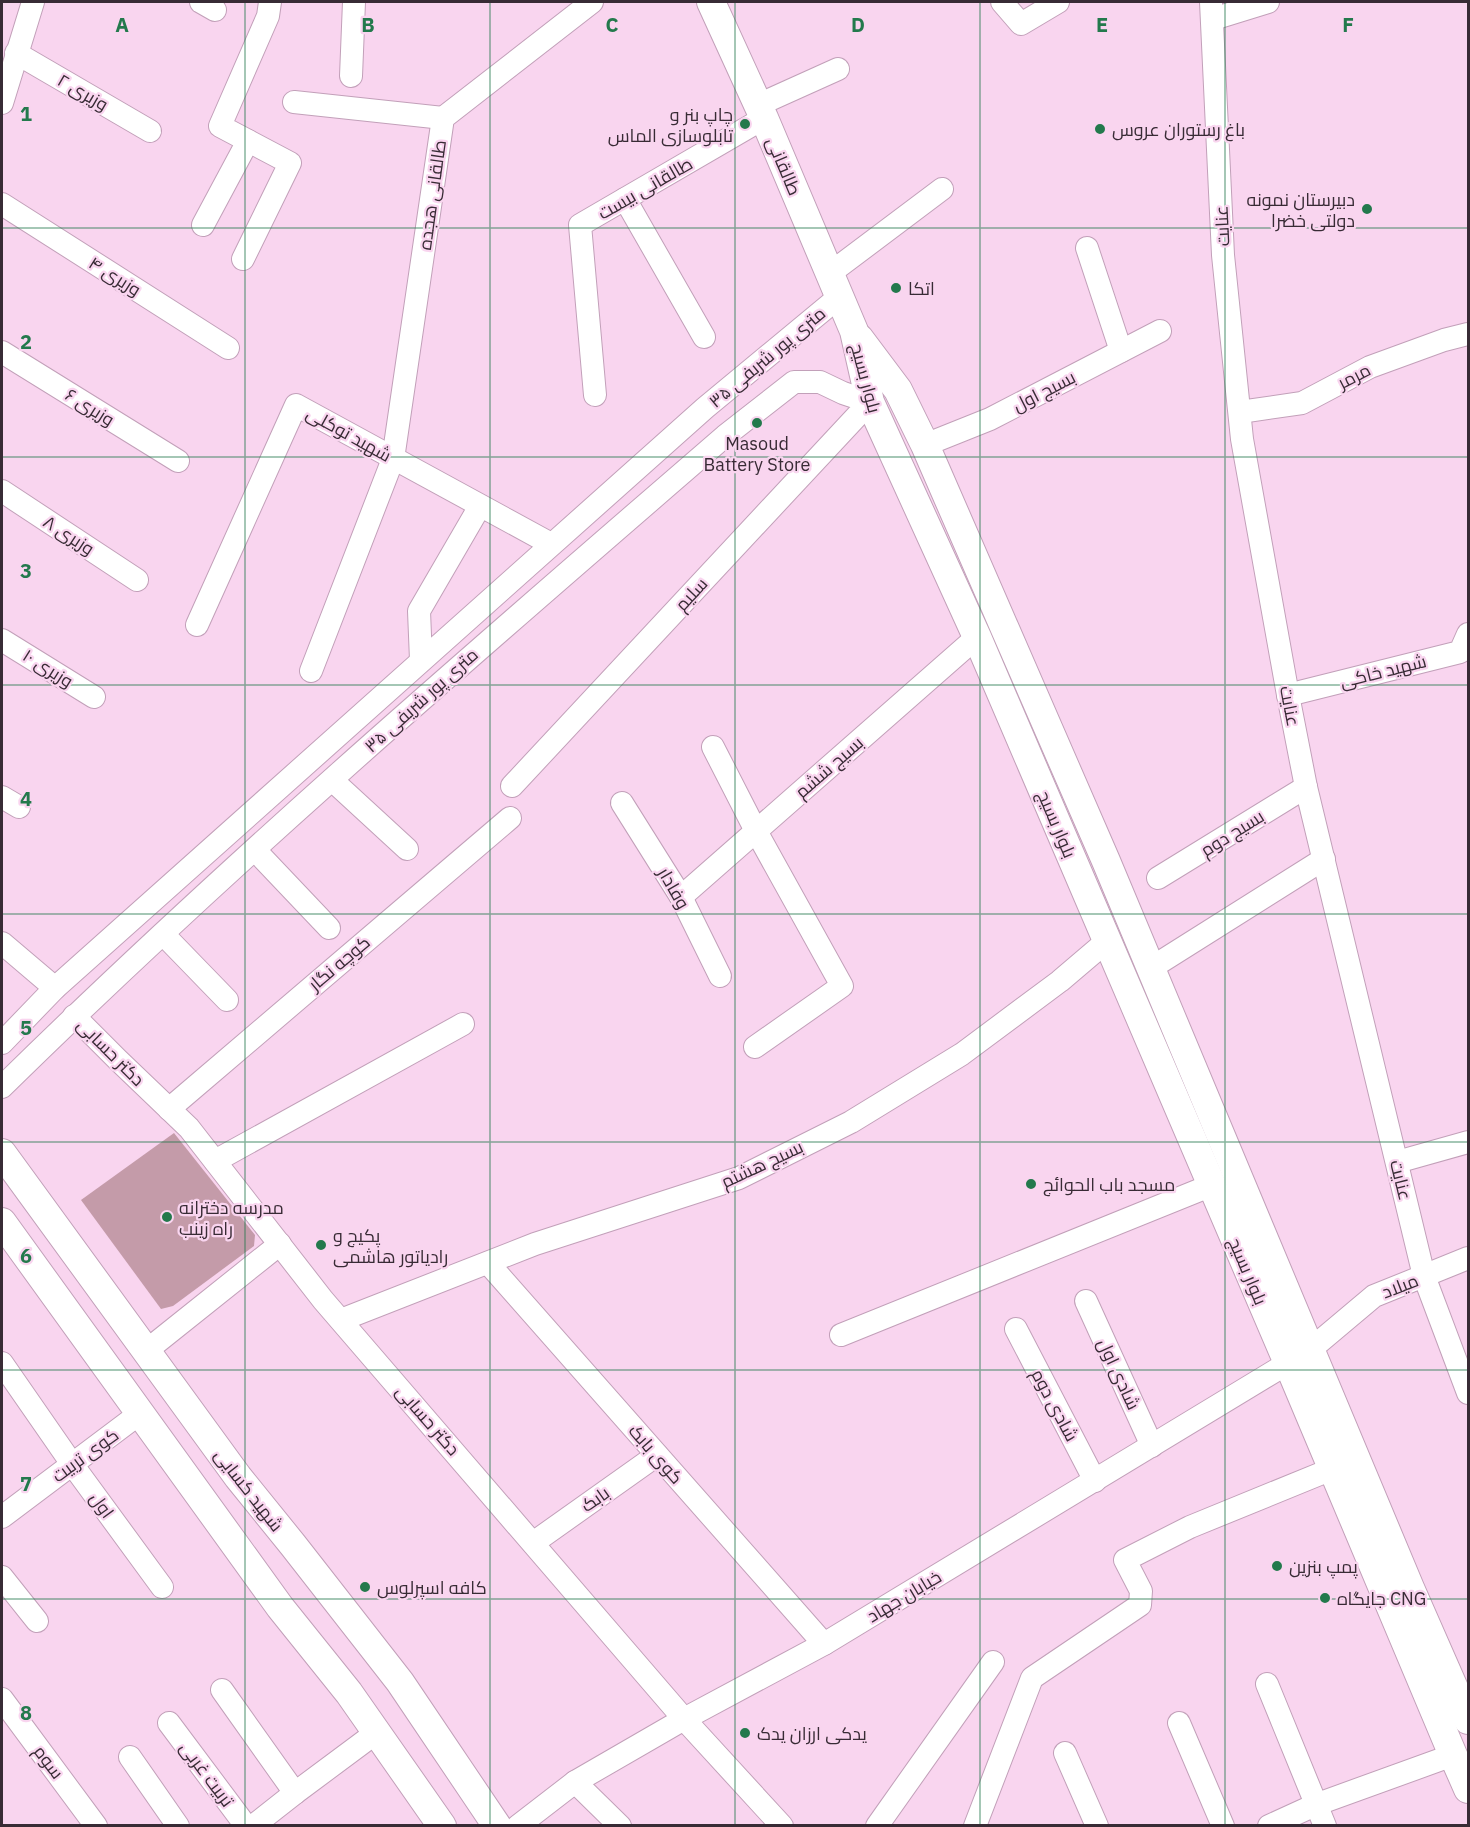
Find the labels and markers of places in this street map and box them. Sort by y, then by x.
place label: چاپ بنر و تابلوسازی الماس [608,103,733,147]
marker: چاپ بنر و تابلوسازی الماس [738,117,752,131]
place label: باغ رستوران عروس [1112,118,1245,142]
marker: باغ رستوران عروس [1093,122,1107,136]
place label: دبیرستان نمونه دولتی خضرا [1247,188,1355,232]
marker: دبیرستان نمونه دولتی خضرا [1360,202,1374,216]
place label: اتکا [908,277,935,300]
marker: اتکا [889,281,903,295]
marker: Masoud Battery Store [750,416,764,430]
place label: Masoud Battery Store [704,432,811,476]
place label: مسجد باب الحوائج [1043,1173,1175,1197]
marker: مسجد باب الحوائج [1024,1177,1038,1191]
place label: مدرسه دخترانه راه زینب [179,1196,284,1240]
marker: مدرسه دخترانه راه زینب [160,1210,174,1224]
place label: پکیج و رادیاتور هاشمی [333,1224,448,1268]
marker: پکیج و رادیاتور هاشمی [314,1238,328,1252]
place label: پمپ بنزین [1289,1555,1358,1579]
marker: پمپ بنزین [1270,1559,1284,1573]
place label: کافه اسپرلوس [377,1576,487,1600]
marker: کافه اسپرلوس [358,1580,372,1594]
place label: جایگاه CNG [1337,1587,1426,1610]
marker: جایگاه CNG [1318,1591,1332,1605]
place label: یدکی ارزان یدک [757,1722,867,1745]
marker: یدکی ارزان یدک [738,1726,752,1740]

